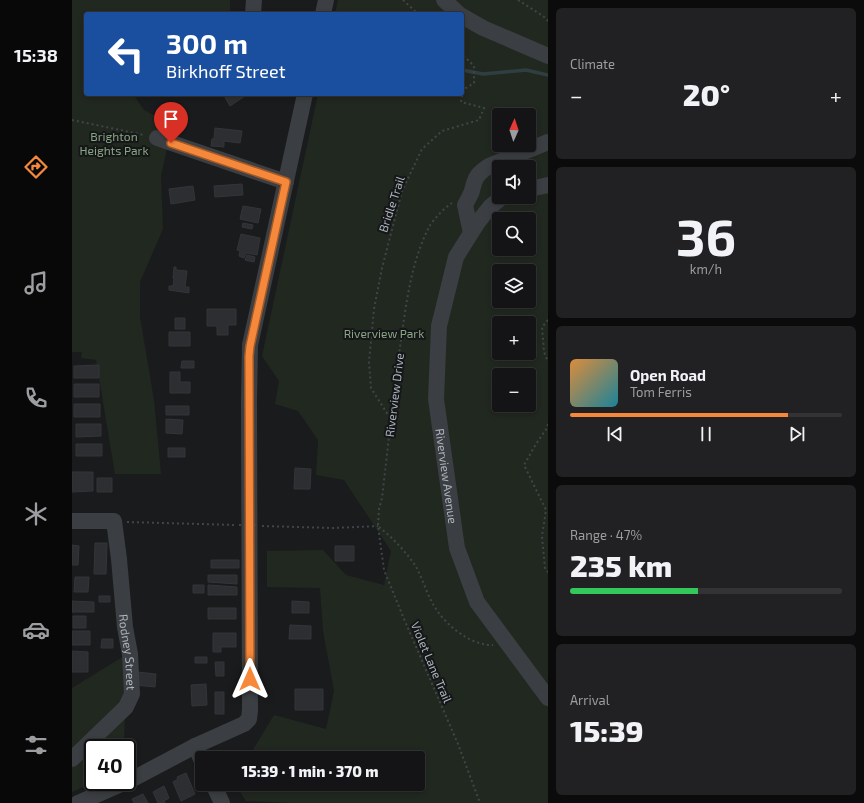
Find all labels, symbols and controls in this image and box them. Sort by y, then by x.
text: 300 m [166,26,248,60]
icon: left [100,28,152,80]
text: 15:38 [14,44,58,66]
text: Climate [570,56,615,72]
text: Birkhoff Street [166,60,286,82]
text: 20° [683,76,730,112]
text: − [570,82,583,108]
text: + [830,82,842,108]
pin [154,102,188,143]
icon: arrive [160,108,182,130]
north arrow [492,108,536,152]
map controls [492,108,536,412]
park label: Brighton Heights Park [80,129,149,157]
icon: directions [22,153,50,181]
button: sound [492,160,536,204]
street label: Bridle Trail [375,174,407,234]
text: 36 [676,204,736,266]
button: search [492,212,536,256]
text: km/h [690,261,722,277]
button: layers [492,264,536,308]
icon: music [22,269,50,297]
button: + [492,316,536,360]
park label: Riverview Park [344,326,424,340]
street label: Riverview Drive [382,352,406,438]
text: Open Road [630,366,706,384]
button: − [492,368,536,412]
icon: phone [22,384,50,412]
text: Tom Ferris [630,384,692,400]
icon: previous [604,423,626,445]
icon: pause [695,423,717,445]
icon: next [786,423,808,445]
street label: Riverview Avenue [433,427,460,524]
icon: climate [22,500,50,528]
text: Range · 47% [570,527,642,543]
text: 235 km [570,547,672,583]
street label: Rodney Street [117,614,139,691]
icon: car [22,616,50,644]
street label: Violet Lane Trail [409,619,456,705]
position arrow [229,658,271,700]
text: Arrival [570,692,610,708]
text: 15:39 [570,712,644,748]
icon: filters [22,731,50,759]
speed limit sign: 40 [84,739,136,791]
text: 15:39 · 1 min · 370 m [242,762,378,780]

